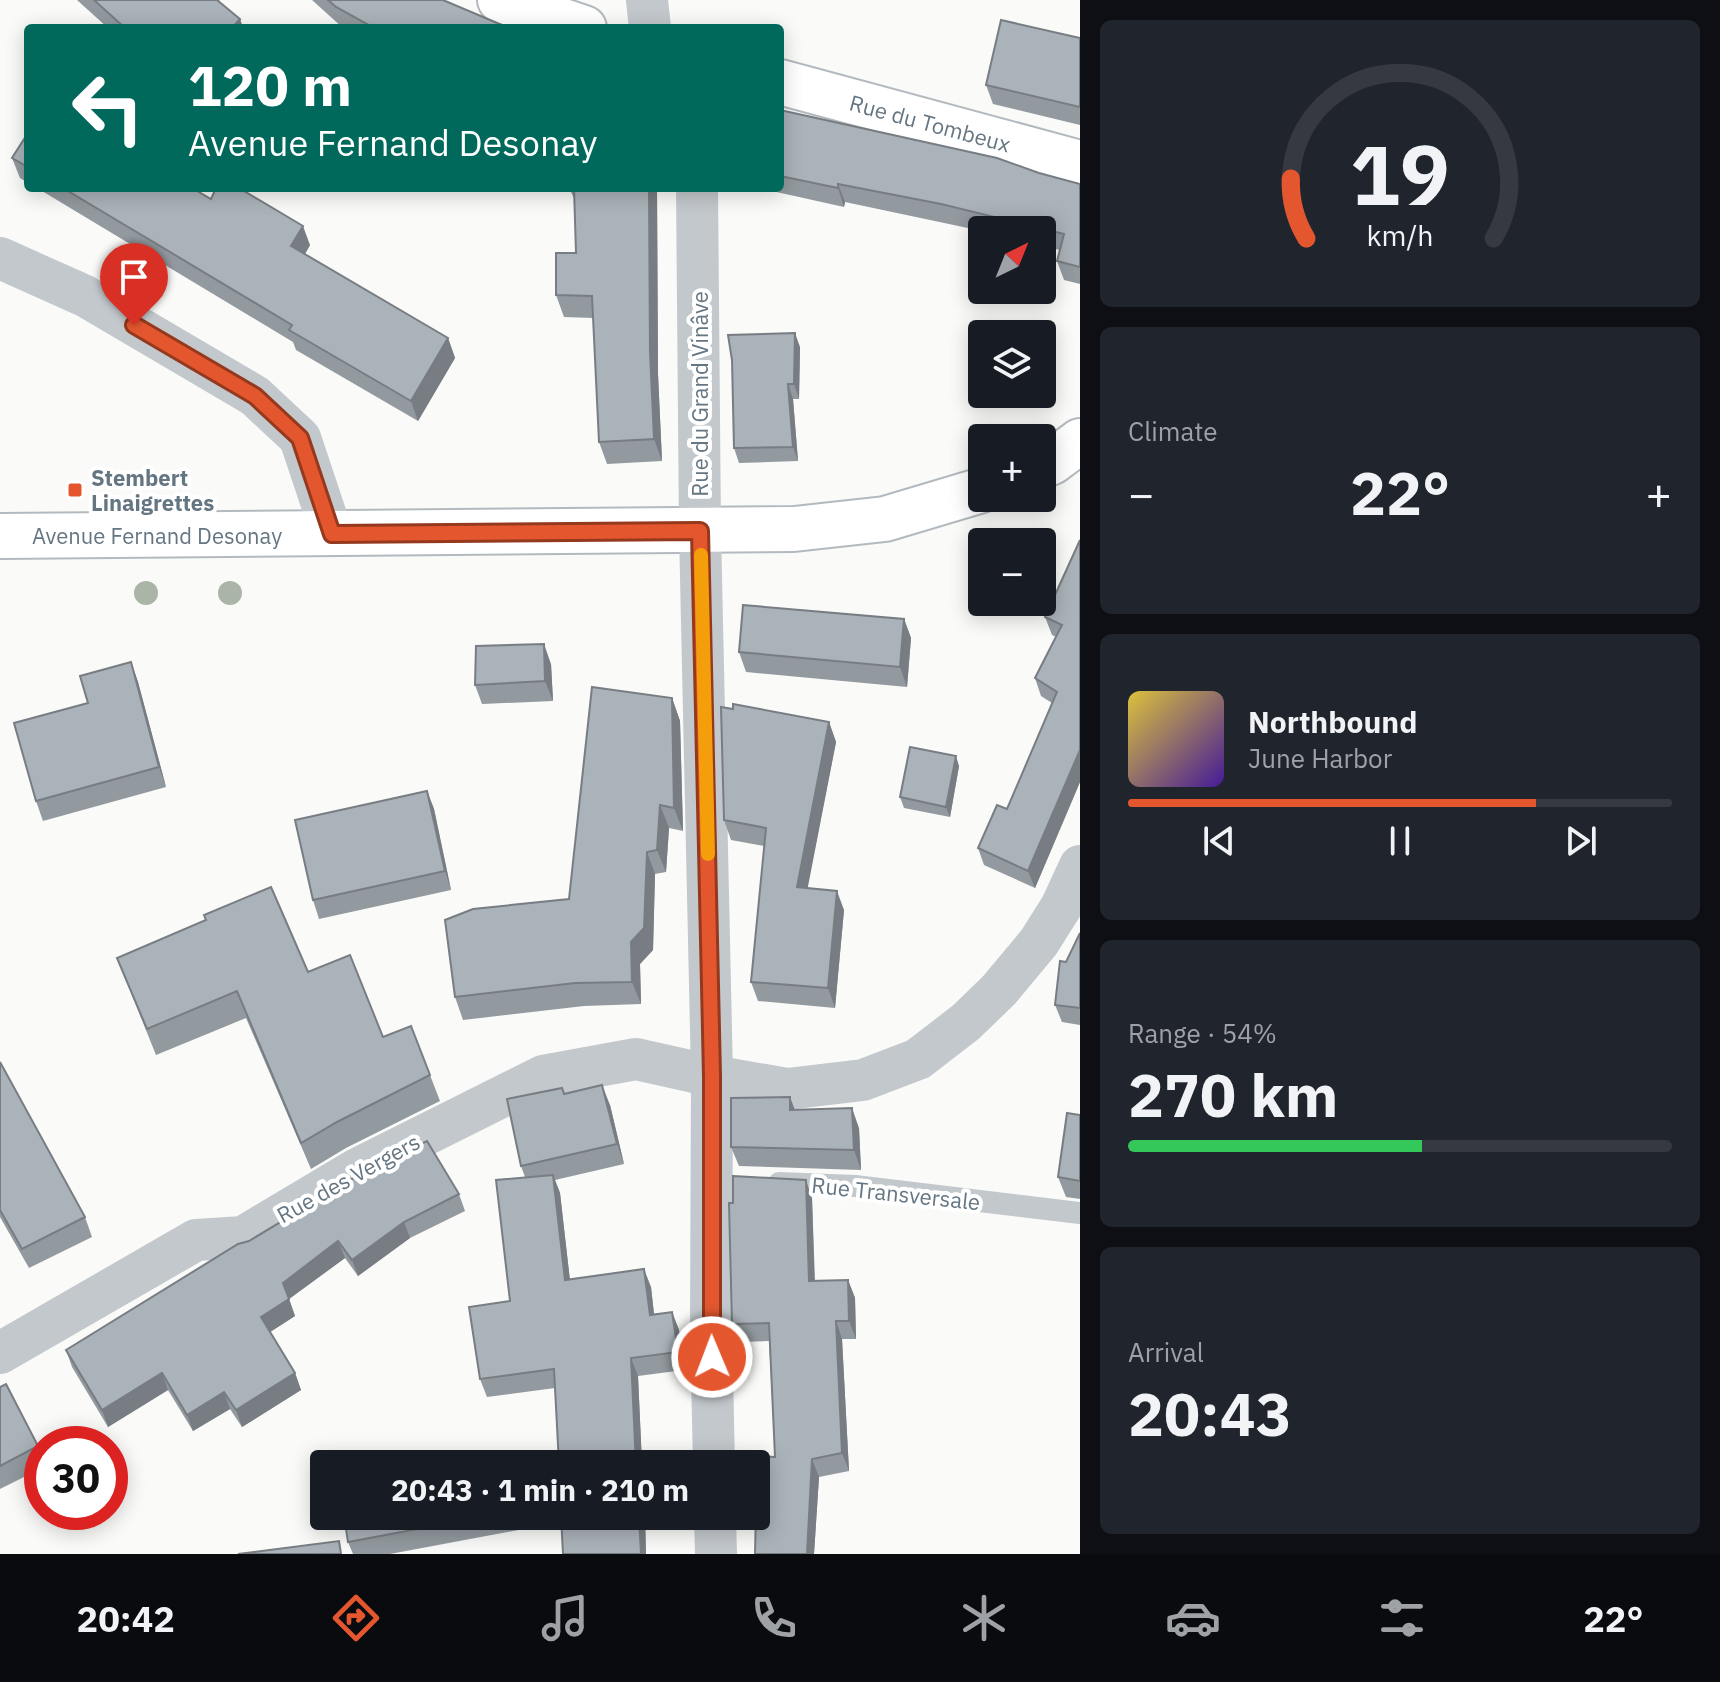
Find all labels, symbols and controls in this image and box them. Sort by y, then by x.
text: 120 m [188,49,352,121]
icon: left [56,56,160,160]
street label: Rue du Tombeux [846,88,1014,158]
text: Avenue Fernand Desonay [188,119,597,166]
text: 19 [1350,120,1450,228]
north arrow [968,216,1056,304]
map controls [968,216,1056,616]
text: km/h [1366,218,1434,255]
pin [100,243,168,325]
icon: arrive [112,255,156,299]
street label: Rue du Grand Vinâve [685,291,714,497]
button: layers [968,320,1056,408]
text: Climate [1128,414,1218,448]
button: + [968,424,1056,512]
text: 22° [1350,453,1450,532]
place label: Stembert Linaigrettes [91,463,214,517]
text: − [1128,465,1154,522]
text: + [1646,465,1672,522]
marker: Stembert Linaigrettes [66,481,84,499]
street label: Avenue Fernand Desonay [32,521,282,550]
button: − [968,528,1056,616]
text: Northbound [1248,702,1417,741]
text: June Harbor [1248,741,1392,775]
icon: previous [1197,819,1241,863]
icon: pause [1378,819,1422,863]
icon: next [1559,819,1603,863]
text: Range · 54% [1128,1016,1277,1050]
text: 270 km [1128,1055,1338,1134]
street label: Rue des Vergers [271,1127,425,1229]
street label: Rue Transversale [810,1170,982,1216]
position arrow [670,1315,754,1399]
text: Arrival [1128,1335,1204,1369]
text: 20:43 [1128,1374,1292,1453]
speed limit sign: 30 [24,1426,128,1530]
text: 20:43 · 1 min · 210 m [391,1470,689,1509]
icon: directions [328,1590,384,1646]
icon: music [537,1590,593,1646]
icon: phone [746,1590,802,1646]
icon: climate [956,1590,1012,1646]
icon: car [1165,1590,1221,1646]
icon: filters [1374,1590,1430,1646]
text: 20:42 [77,1595,175,1642]
text: 22° [1583,1595,1643,1642]

